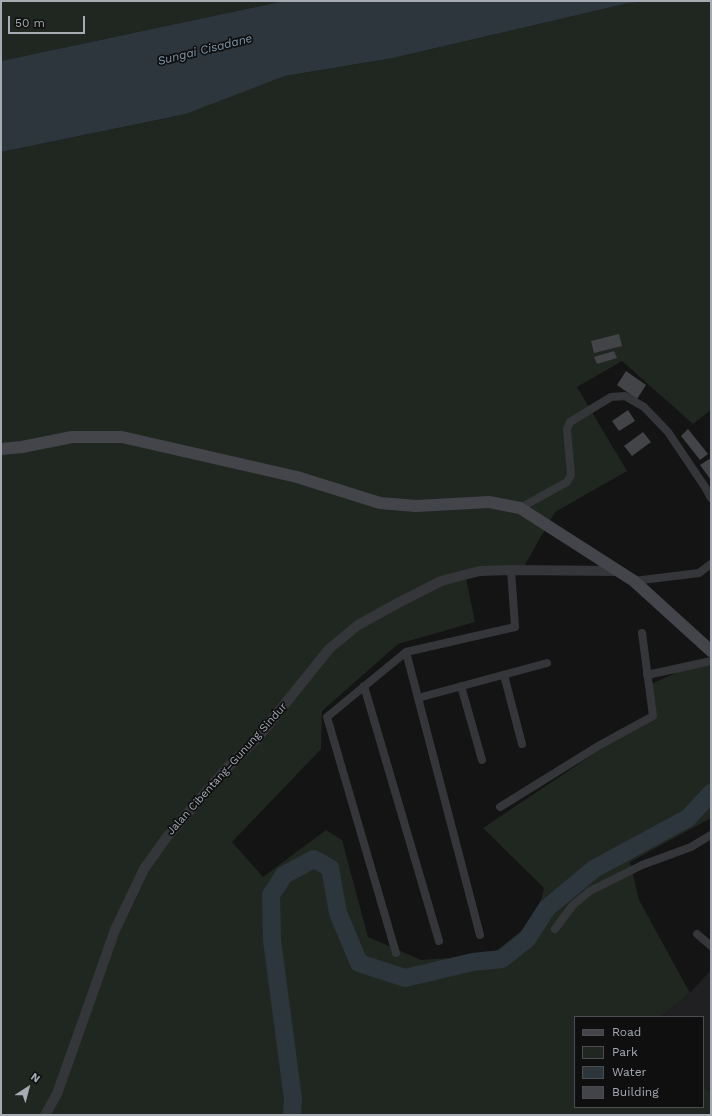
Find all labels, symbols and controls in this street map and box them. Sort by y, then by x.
scale bar [10,8,87,34]
text: 50 m [15,16,45,30]
water label: Sungai Cisadane [156,31,254,69]
street label: Jalan Cibentang–Gunung Sindur [164,700,290,838]
legend [574,1016,704,1108]
text: Road [612,1025,641,1039]
text: Park [612,1045,638,1059]
text: Water [612,1065,646,1079]
north arrow [8,1068,48,1108]
text: N [28,1070,42,1086]
text: Building [612,1085,659,1099]

